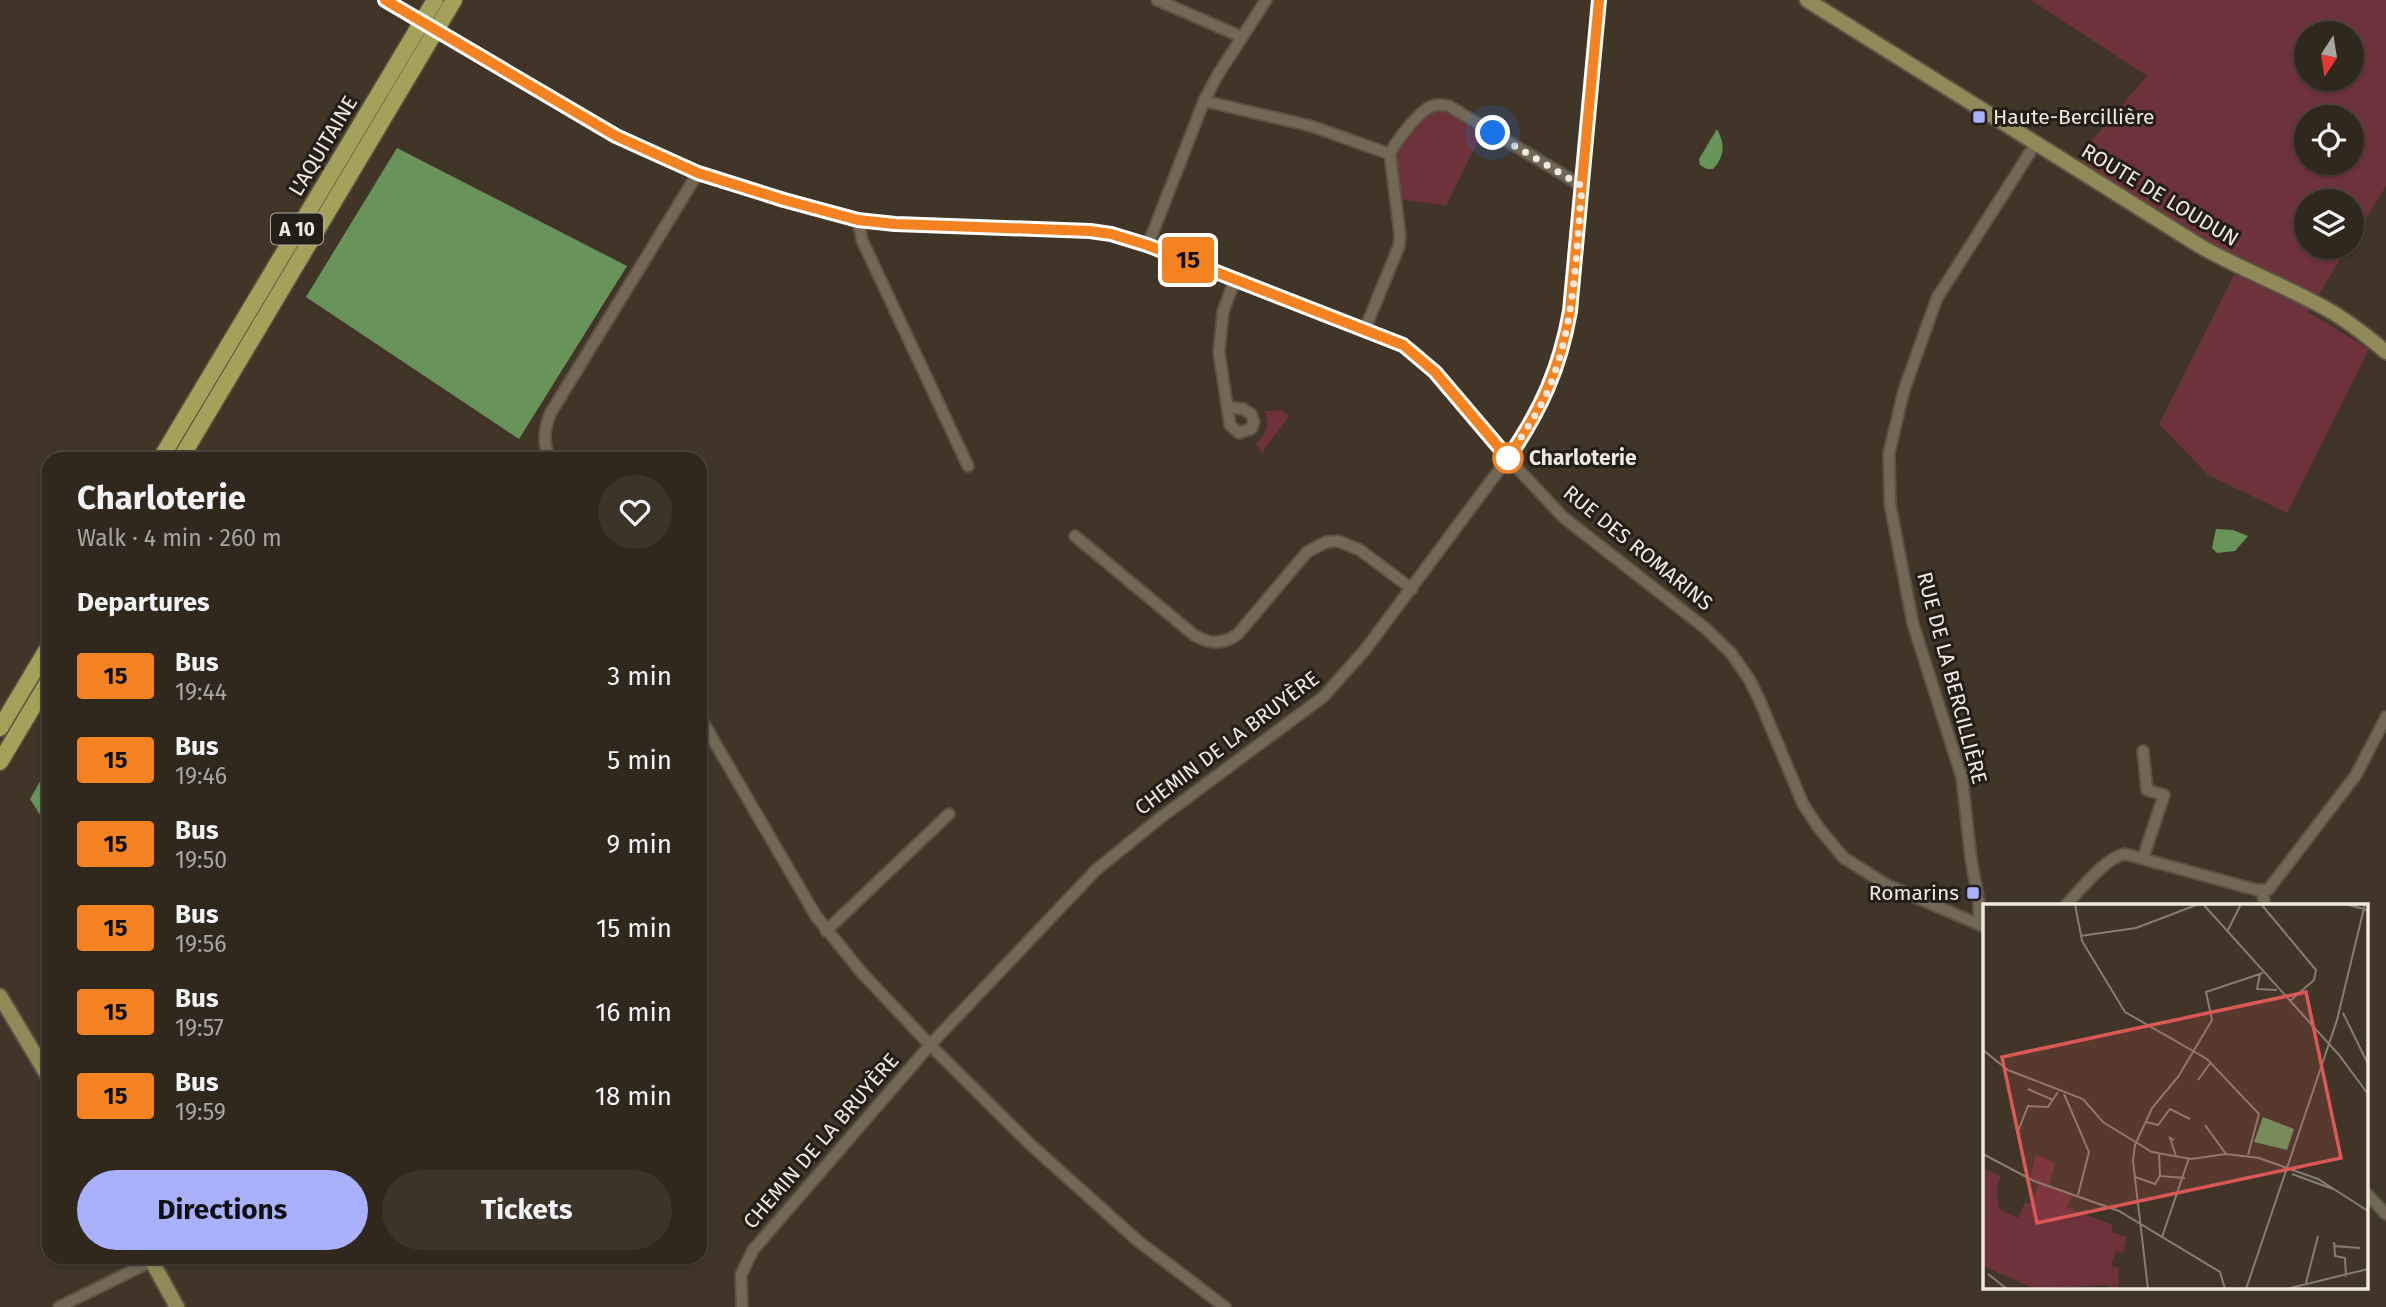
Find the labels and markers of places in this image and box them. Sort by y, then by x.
place label: Haute-Bercillière [1993,104,2154,130]
marker: Haute-Bercillière [1971,109,1987,125]
marker: Charloterie [1493,443,1523,473]
place label: Charloterie [1529,445,1637,471]
place label: Romarins [1869,880,1959,906]
marker: Romarins [1965,885,1981,901]

